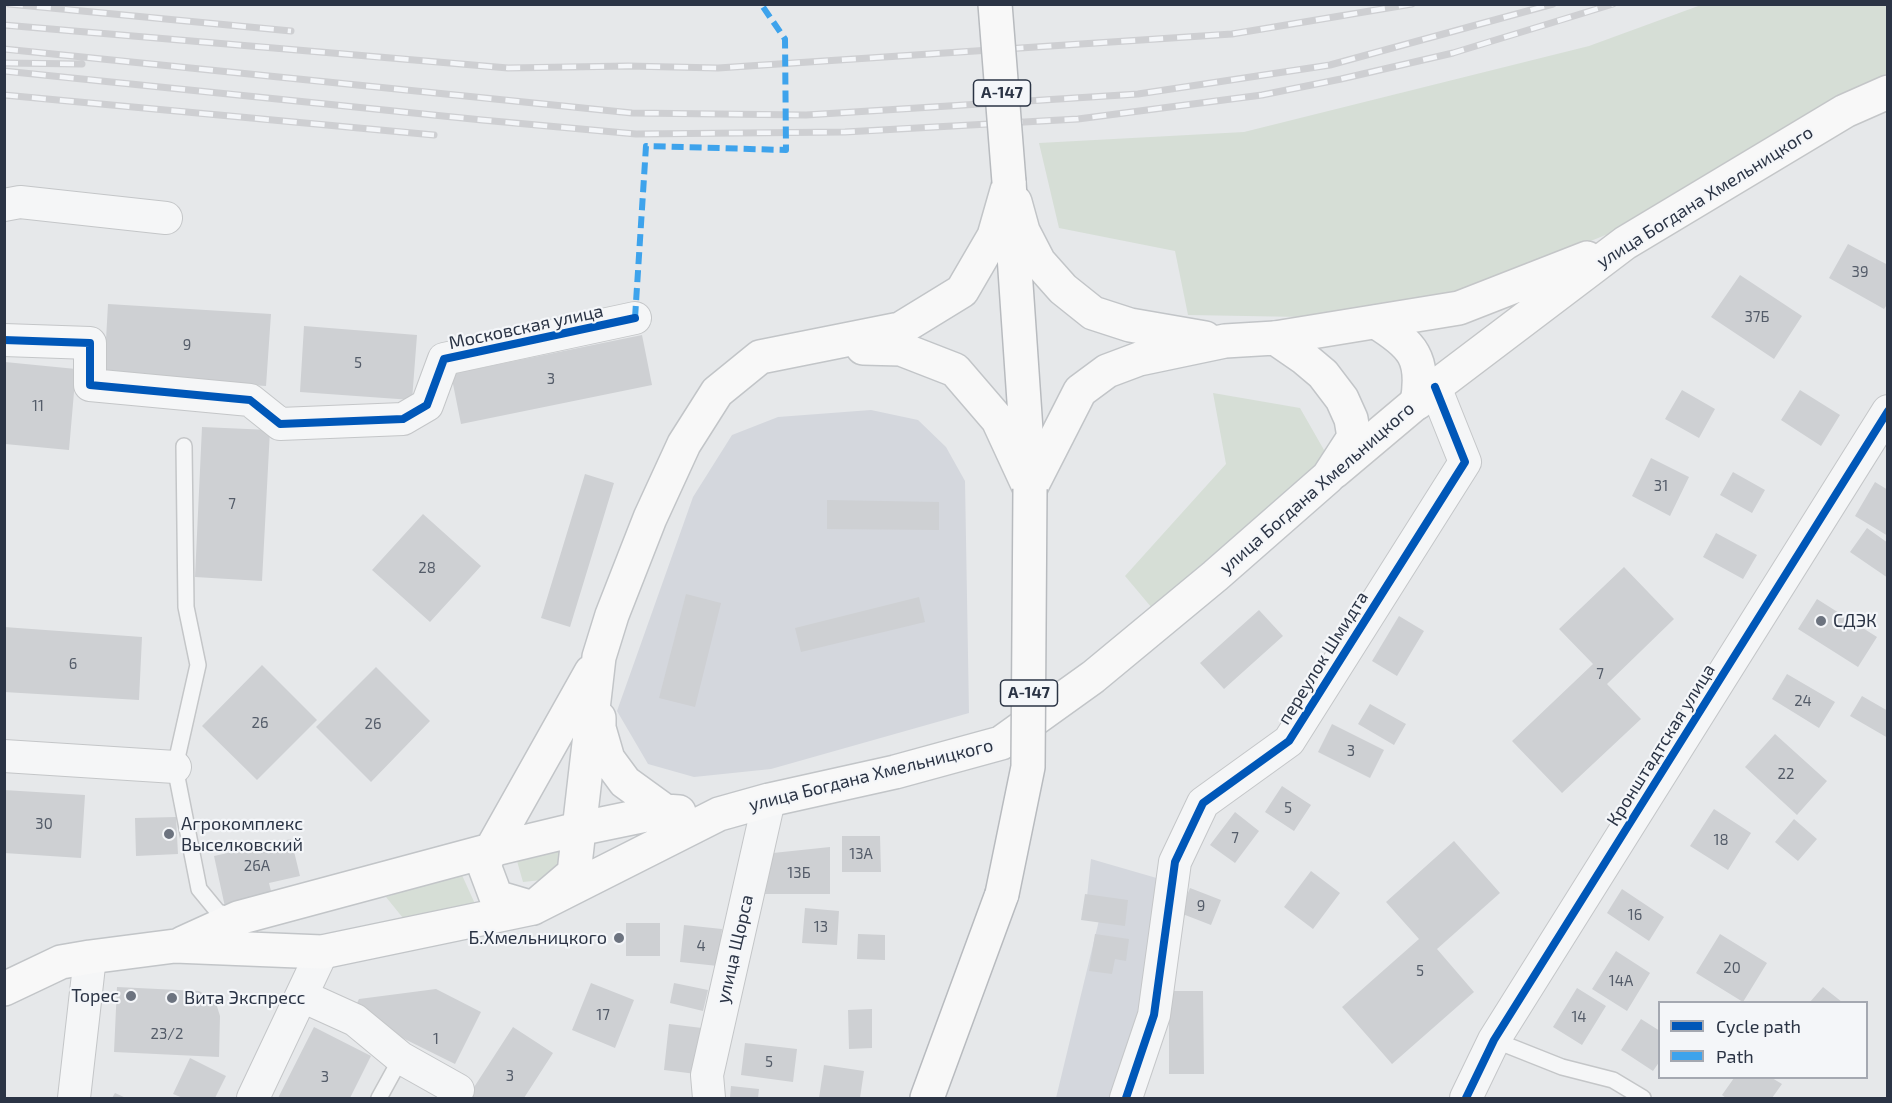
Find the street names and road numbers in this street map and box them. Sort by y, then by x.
road number: А-147 [974,80,1030,106]
street label: улица Богдана Хмельницкого [1593,121,1817,273]
street label: Московская улица [447,300,605,354]
street label: улица Богдана Хмельницкого [1215,398,1419,578]
street label: переулок Шмидта [1273,587,1373,729]
street label: Кронштадтская улица [1602,660,1720,830]
road number: А-147 [1000,680,1058,706]
street label: улица Богдана Хмельницкого [747,734,995,816]
street label: улица Щорса [712,892,758,1006]

